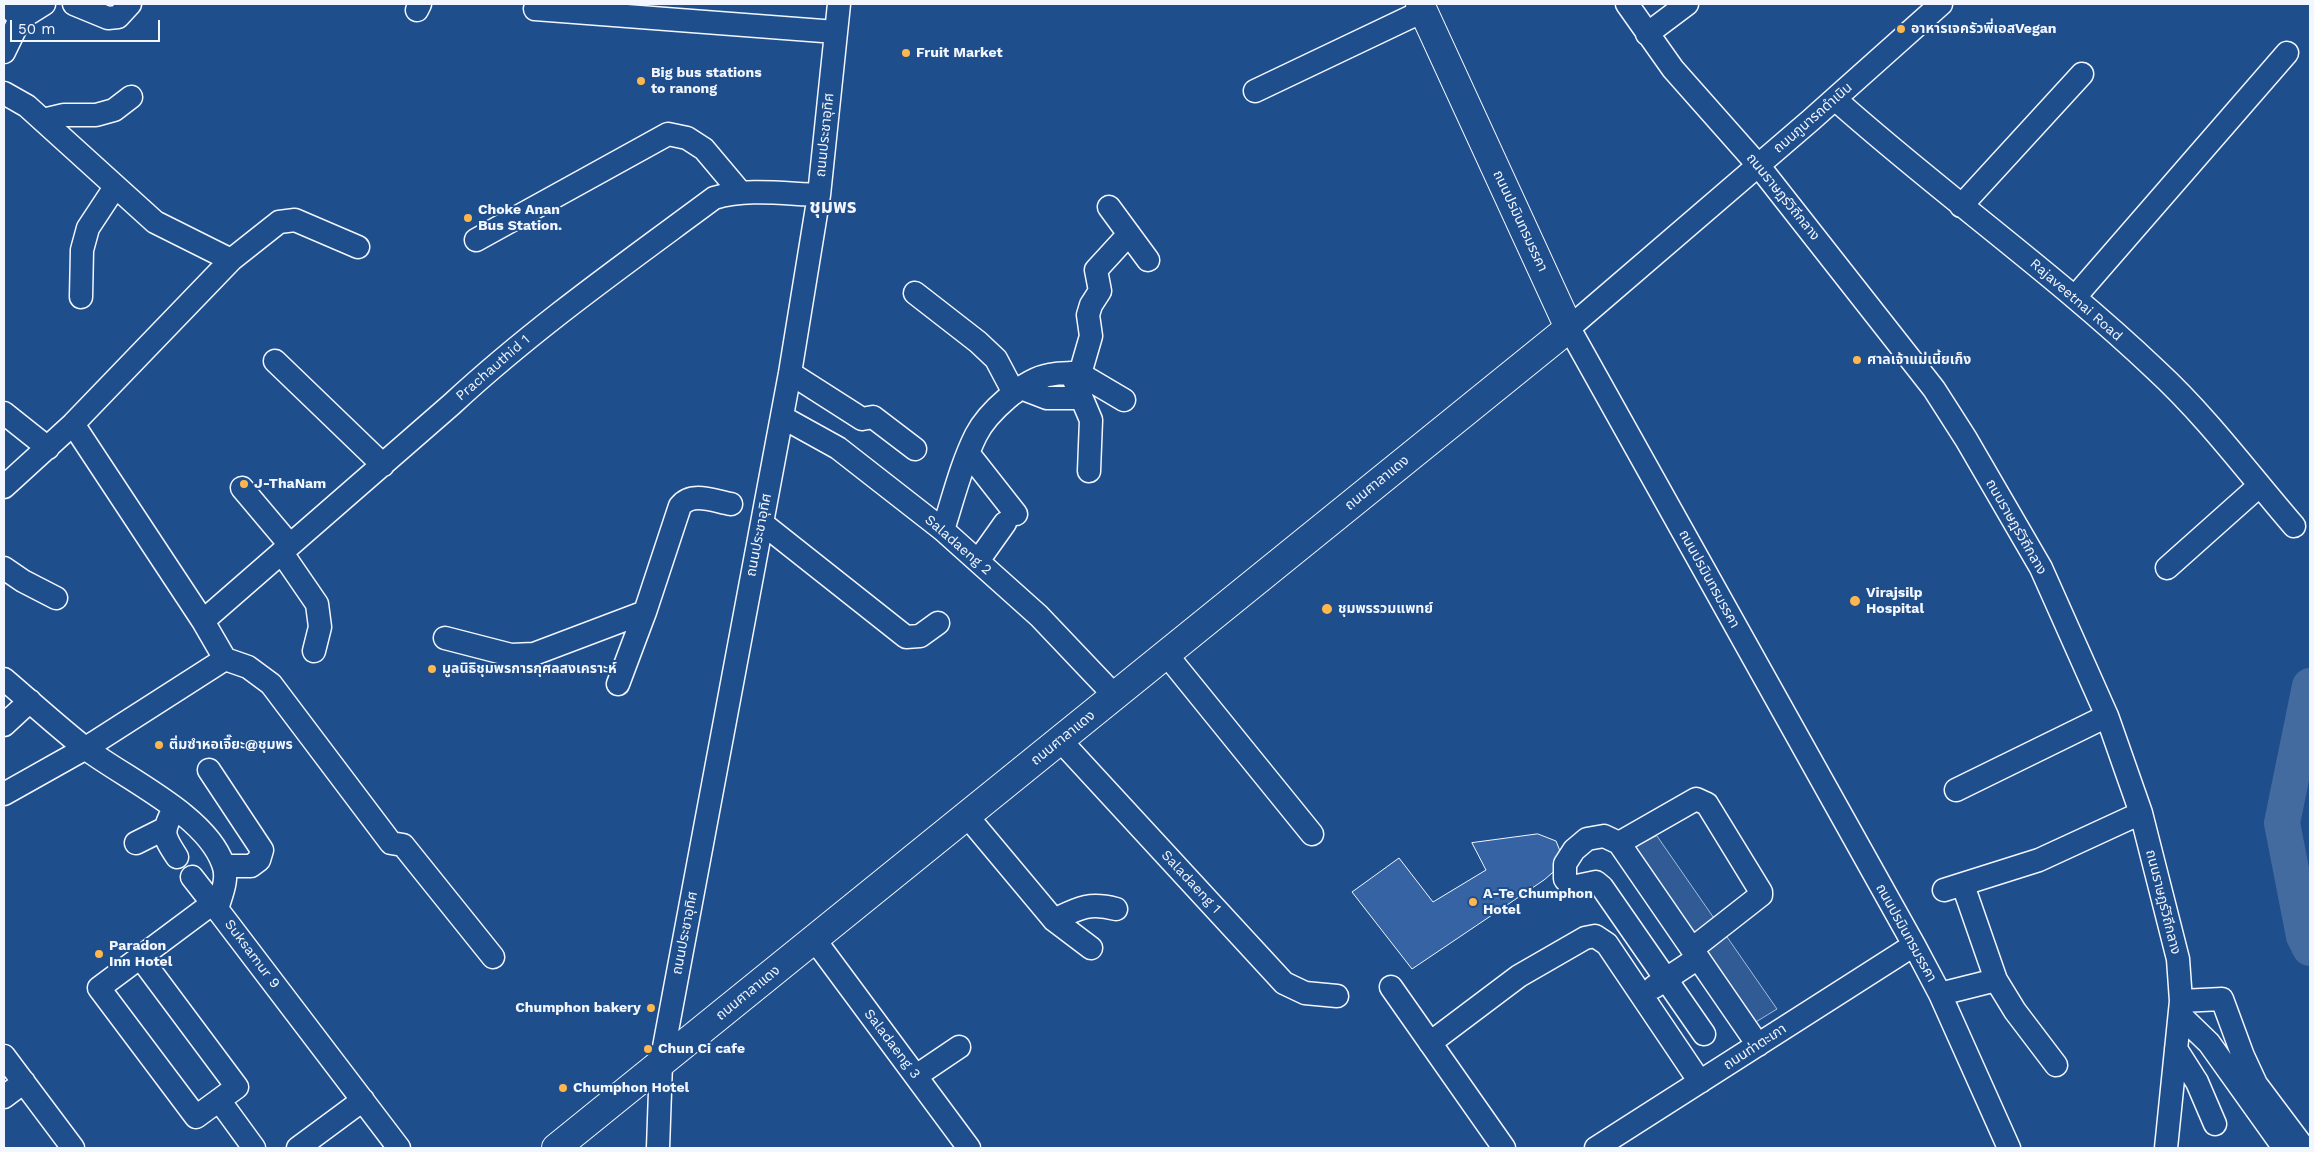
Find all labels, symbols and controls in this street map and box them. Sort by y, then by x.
scale bar [12,10,162,42]
text: 50 m [18,20,55,38]
place label: อาหารเจครัวพี่เอสVegan [1911,21,2057,37]
marker: อาหารเจครัวพี่เอสVegan [1895,23,1907,35]
place label: Fruit Market [916,45,1003,61]
marker: Fruit Market [900,47,912,59]
place label: Big bus stations to ranong [651,65,762,98]
marker: Big bus stations to ranong [635,75,647,87]
street label: ถนนภูนารถดำเนิน [1770,79,1856,157]
street label: ถนนประชาอุทิศ [812,92,838,178]
street label: ถนนราษฎร์วิถีกลาง [1743,150,1823,244]
street label: ถนนปรมินทรมรรคา [1489,168,1551,274]
district label: ชุมพร [809,196,857,218]
place label: Choke Anan Bus Station. [478,202,562,234]
marker: Choke Anan Bus Station. [462,212,474,224]
street label: Rajaveetnai Road [2026,255,2126,345]
street label: Prachauthid 1 [453,331,533,405]
place label: ศาลเจ้าแม่เนี้ยเก็ง [1867,352,1971,368]
marker: ศาลเจ้าแม่เนี้ยเก็ง [1851,354,1863,366]
street label: ถนนศาลาแดง [1342,452,1412,514]
place label: J-ThaNam [254,476,326,492]
street label: ถนนราษฎร์วิถีกลาง [1982,476,2050,578]
marker: J-ThaNam [238,478,250,490]
street label: ถนนประชาอุทิศ [743,492,775,578]
street label: Saladaeng 2 [921,512,995,578]
street label: ถนนปรมินทรมรรคา [1675,527,1743,631]
place label: Virajsilp Hospital [1866,585,1924,618]
marker: Virajsilp Hospital [1848,594,1862,608]
place label: ชุมพรรวมแพทย์ [1338,601,1433,617]
marker: ชุมพรรวมแพทย์ [1320,602,1334,616]
place label: มูลนิธิชุมพรการกุศลสงเคราะห์ [442,661,617,677]
marker: มูลนิธิชุมพรการกุศลสงเคราะห์ [426,663,438,675]
street label: ถนนศาลาแดง [1028,707,1098,769]
place label: ติ่มซำหอเจี๊ยะ@ชุมพร [169,737,293,753]
marker: ติ่มซำหอเจี๊ยะ@ชุมพร [153,739,165,751]
street label: Saladaeng 1 [1158,847,1224,917]
street label: ถนนราษฎร์วิถีกลาง [2142,848,2184,956]
street label: ถนนปรมินทรมรรคา [1872,881,1940,985]
place label: A-Te Chumphon Hotel [1483,886,1593,919]
street label: ถนนประชาอุทิศ [669,890,701,976]
marker: A-Te Chumphon Hotel [1467,896,1479,908]
street label: Suksamur 9 [221,916,283,992]
place label: Paradon Inn Hotel [109,938,172,970]
marker: Paradon Inn Hotel [93,948,105,960]
street label: ถนนศาลาแดง [713,962,783,1024]
place label: Chumphon bakery [515,1000,641,1016]
marker: Chumphon bakery [645,1002,657,1014]
street label: Saladaeng 3 [860,1006,924,1082]
street label: ถนนท่าตะเภา [1720,1020,1790,1074]
place label: Chun Ci cafe [658,1041,745,1057]
marker: Chun Ci cafe [642,1043,654,1055]
place label: Chumphon Hotel [573,1080,689,1096]
marker: Chumphon Hotel [557,1082,569,1094]

